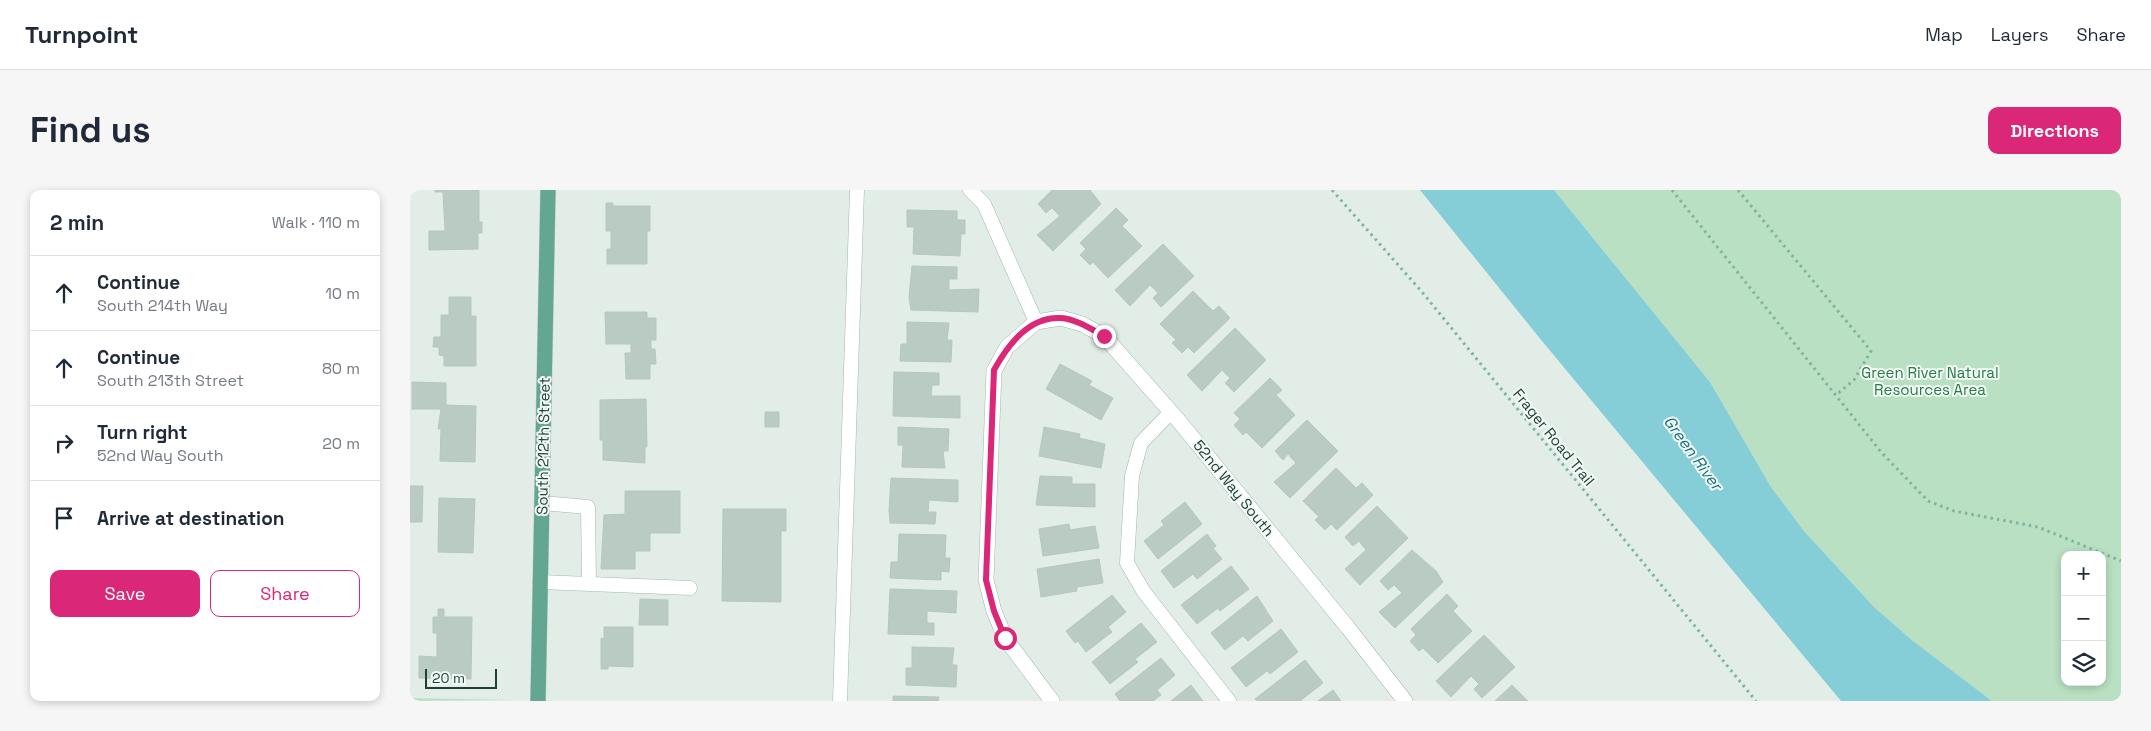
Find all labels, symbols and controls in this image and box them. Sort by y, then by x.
text: Turnpoint [25,19,138,50]
text: Map [1925,23,1963,46]
text: Layers [1991,23,2048,46]
text: Share [2076,23,2126,46]
button: Directions [1988,107,2121,154]
text: Find us [30,108,151,152]
text: 2 min [50,209,104,236]
text: Walk · 110 m [272,212,360,233]
text: Continue [97,270,180,295]
icon: ahead [50,279,78,307]
text: 10 m [325,283,360,304]
text: South 214th Way [97,295,228,316]
route end [1093,325,1116,348]
text: Continue [97,345,180,370]
icon: ahead [50,354,78,382]
text: 80 m [322,358,360,379]
park label: Green River Natural Resources Area [1861,363,1999,399]
text: South 213th Street [97,370,244,391]
street label: South 212th Street [532,377,554,515]
street label: Frager Road Trail [1509,385,1599,489]
water label: Green River [1659,412,1728,496]
text: Turn right [97,420,187,445]
icon: right [50,429,78,457]
text: 20 m [322,433,360,454]
street label: 52nd Way South [1189,436,1279,540]
text: 52nd Way South [97,445,224,466]
icon: arrive [50,504,78,532]
text: Arrive at destination [97,506,285,531]
map controls [2061,551,2106,686]
button: + [2061,551,2106,596]
button: Save [50,570,200,617]
button: Share [210,570,360,617]
button: − [2061,596,2106,641]
route start [994,627,1017,650]
button: layers [2061,641,2106,686]
scale bar [425,666,498,689]
text: 20 m [432,669,465,687]

